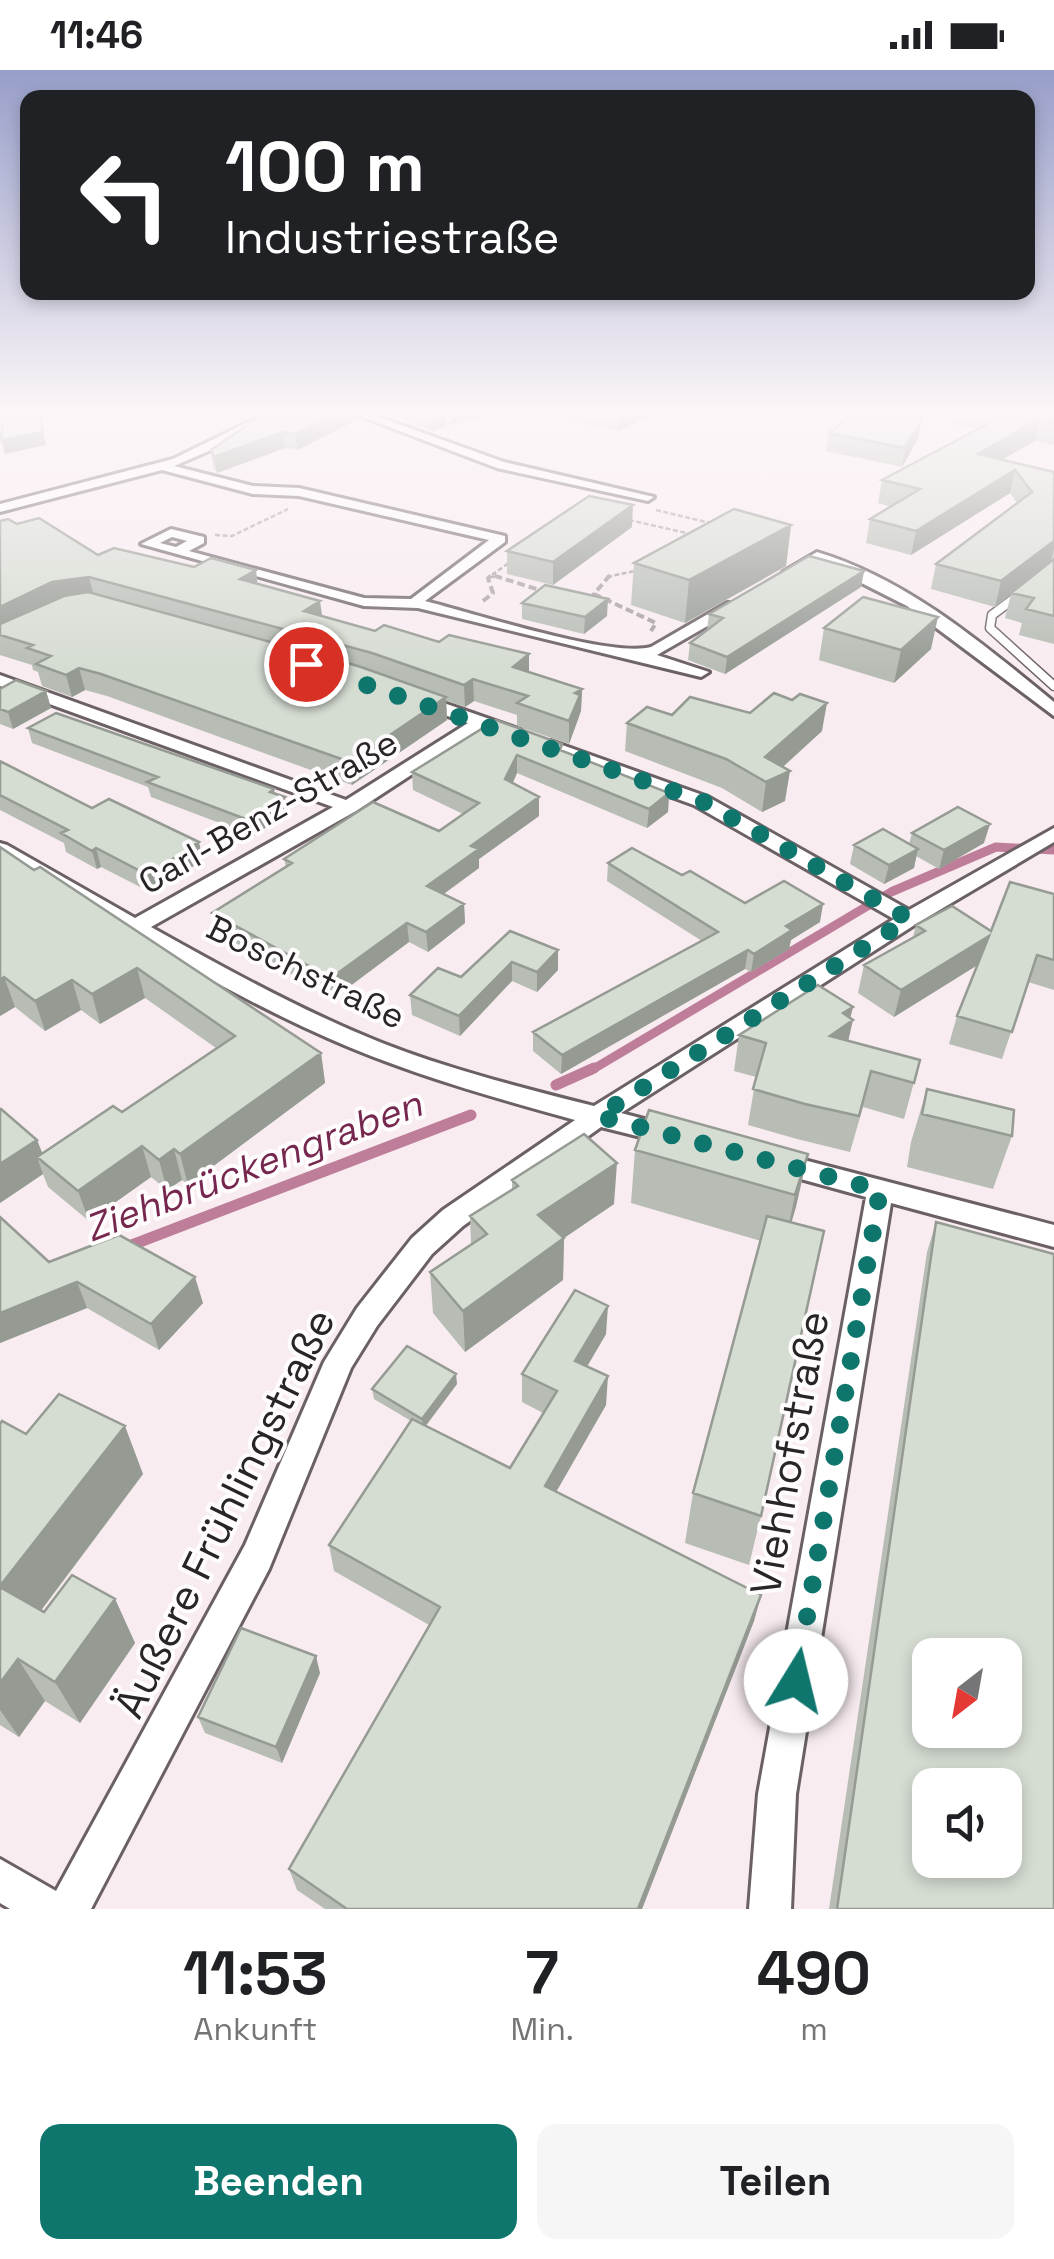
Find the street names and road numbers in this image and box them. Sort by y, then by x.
street label: Carl-Benz-Straße [131,720,405,904]
street label: Boschstraße [200,905,412,1039]
street label: Äußere Frühlingstraße [102,1300,347,1727]
street label: Viehhofstraße [738,1307,841,1599]

